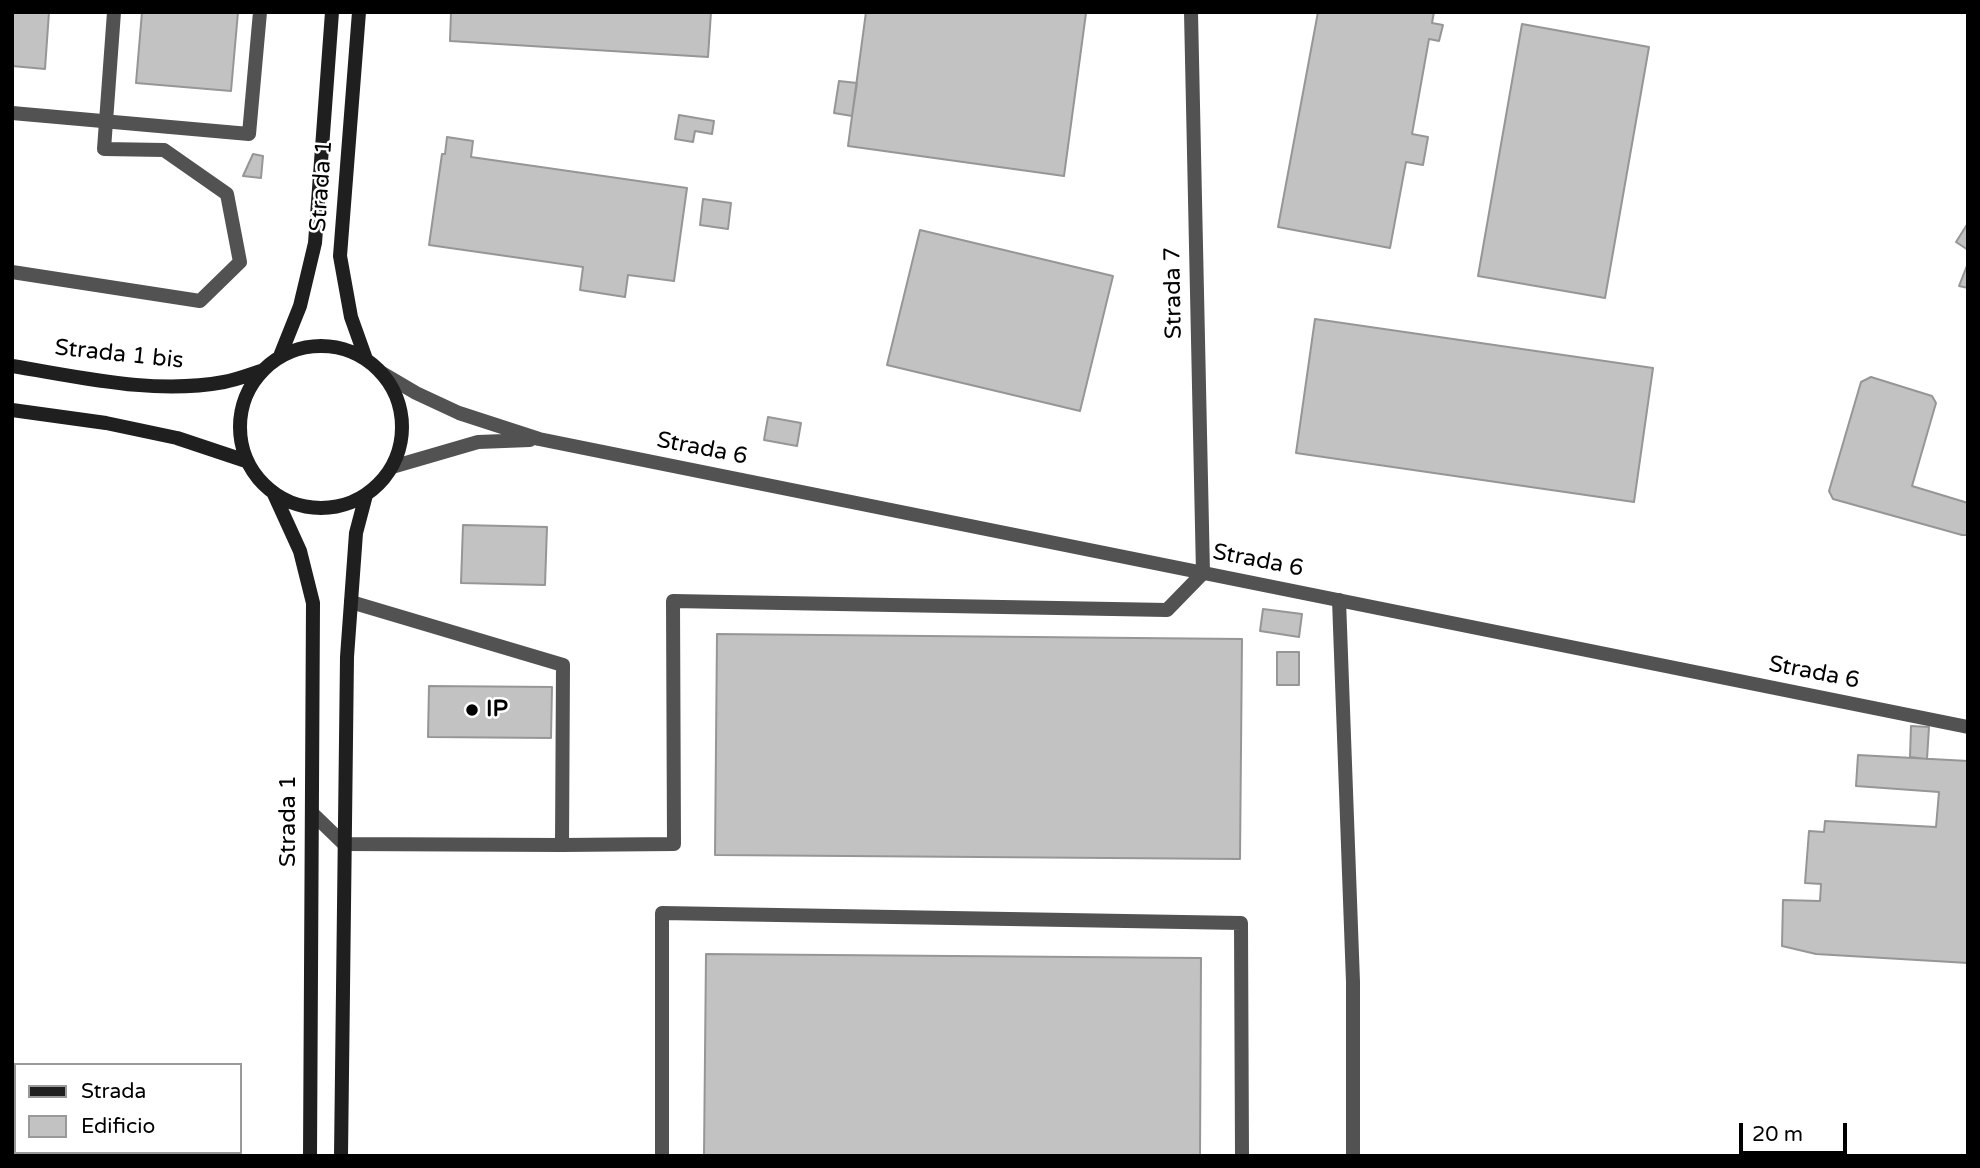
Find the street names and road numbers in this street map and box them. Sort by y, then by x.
street label: Strada 1 [305,139,339,233]
street label: Strada 7 [1159,247,1189,339]
street label: Strada 1 bis [53,335,185,375]
street label: Strada 6 [654,427,750,471]
street label: Strada 6 [1210,539,1306,583]
street label: Strada 6 [1766,651,1862,695]
street label: Strada 1 [275,775,303,867]

